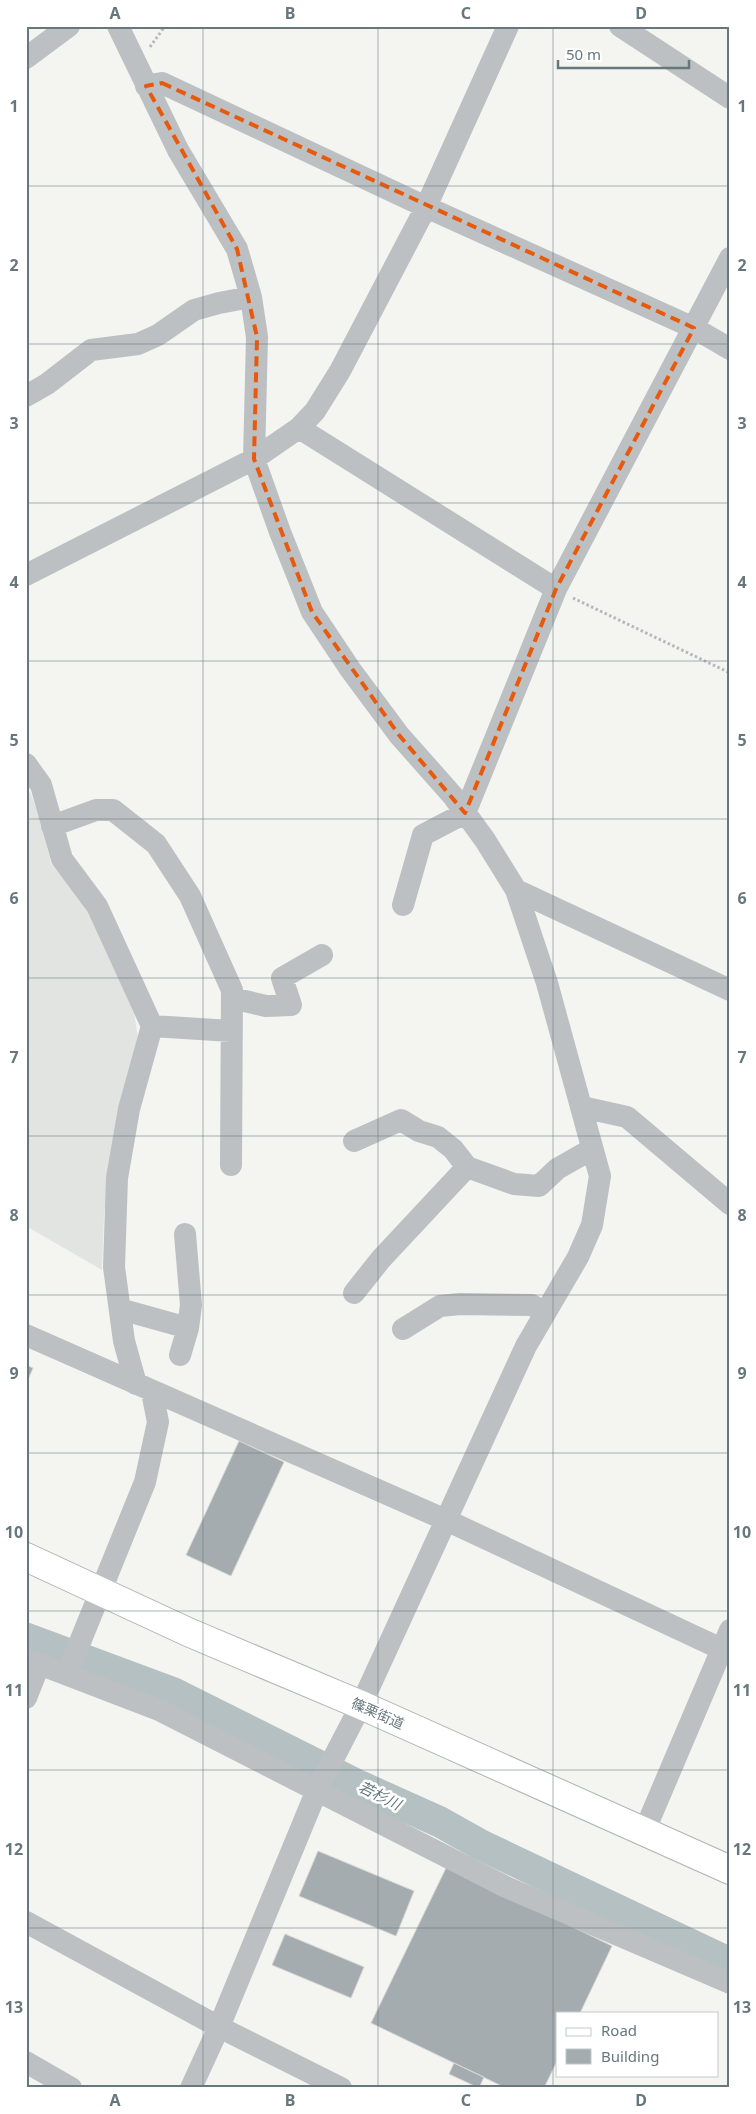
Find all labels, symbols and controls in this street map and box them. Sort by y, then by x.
text: A [109,2,121,24]
text: B [285,2,295,24]
text: C [461,2,471,24]
text: D [635,2,647,24]
scale bar [558,38,690,70]
text: 50 m [566,44,601,64]
text: 1 [9,95,19,117]
text: 1 [737,95,747,117]
text: 2 [9,254,19,276]
text: 2 [737,254,747,276]
text: 3 [9,412,19,434]
text: 3 [737,412,747,434]
text: 4 [9,571,19,593]
text: 4 [737,571,747,593]
text: 5 [9,729,19,751]
text: 5 [737,729,747,751]
text: 6 [9,887,19,909]
text: 6 [737,887,747,909]
text: 7 [9,1046,19,1068]
text: 7 [737,1046,747,1068]
text: 8 [9,1204,19,1226]
text: 8 [737,1204,747,1226]
text: 9 [9,1362,19,1384]
text: 9 [737,1362,747,1384]
text: 10 [5,1521,23,1543]
text: 10 [733,1521,751,1543]
text: 11 [5,1679,23,1701]
text: 11 [733,1679,751,1701]
street label: 篠栗街道 [349,1693,407,1733]
water label: 若杉川 [355,1776,406,1815]
text: 12 [5,1838,23,1860]
text: 12 [733,1838,751,1860]
text: 13 [5,1996,23,2018]
text: 13 [733,1996,751,2018]
legend [556,2012,718,2076]
text: Road [601,2020,637,2040]
text: Building [601,2046,659,2066]
text: A [109,2089,121,2111]
text: B [285,2089,295,2111]
text: C [461,2089,471,2111]
text: D [635,2089,647,2111]

